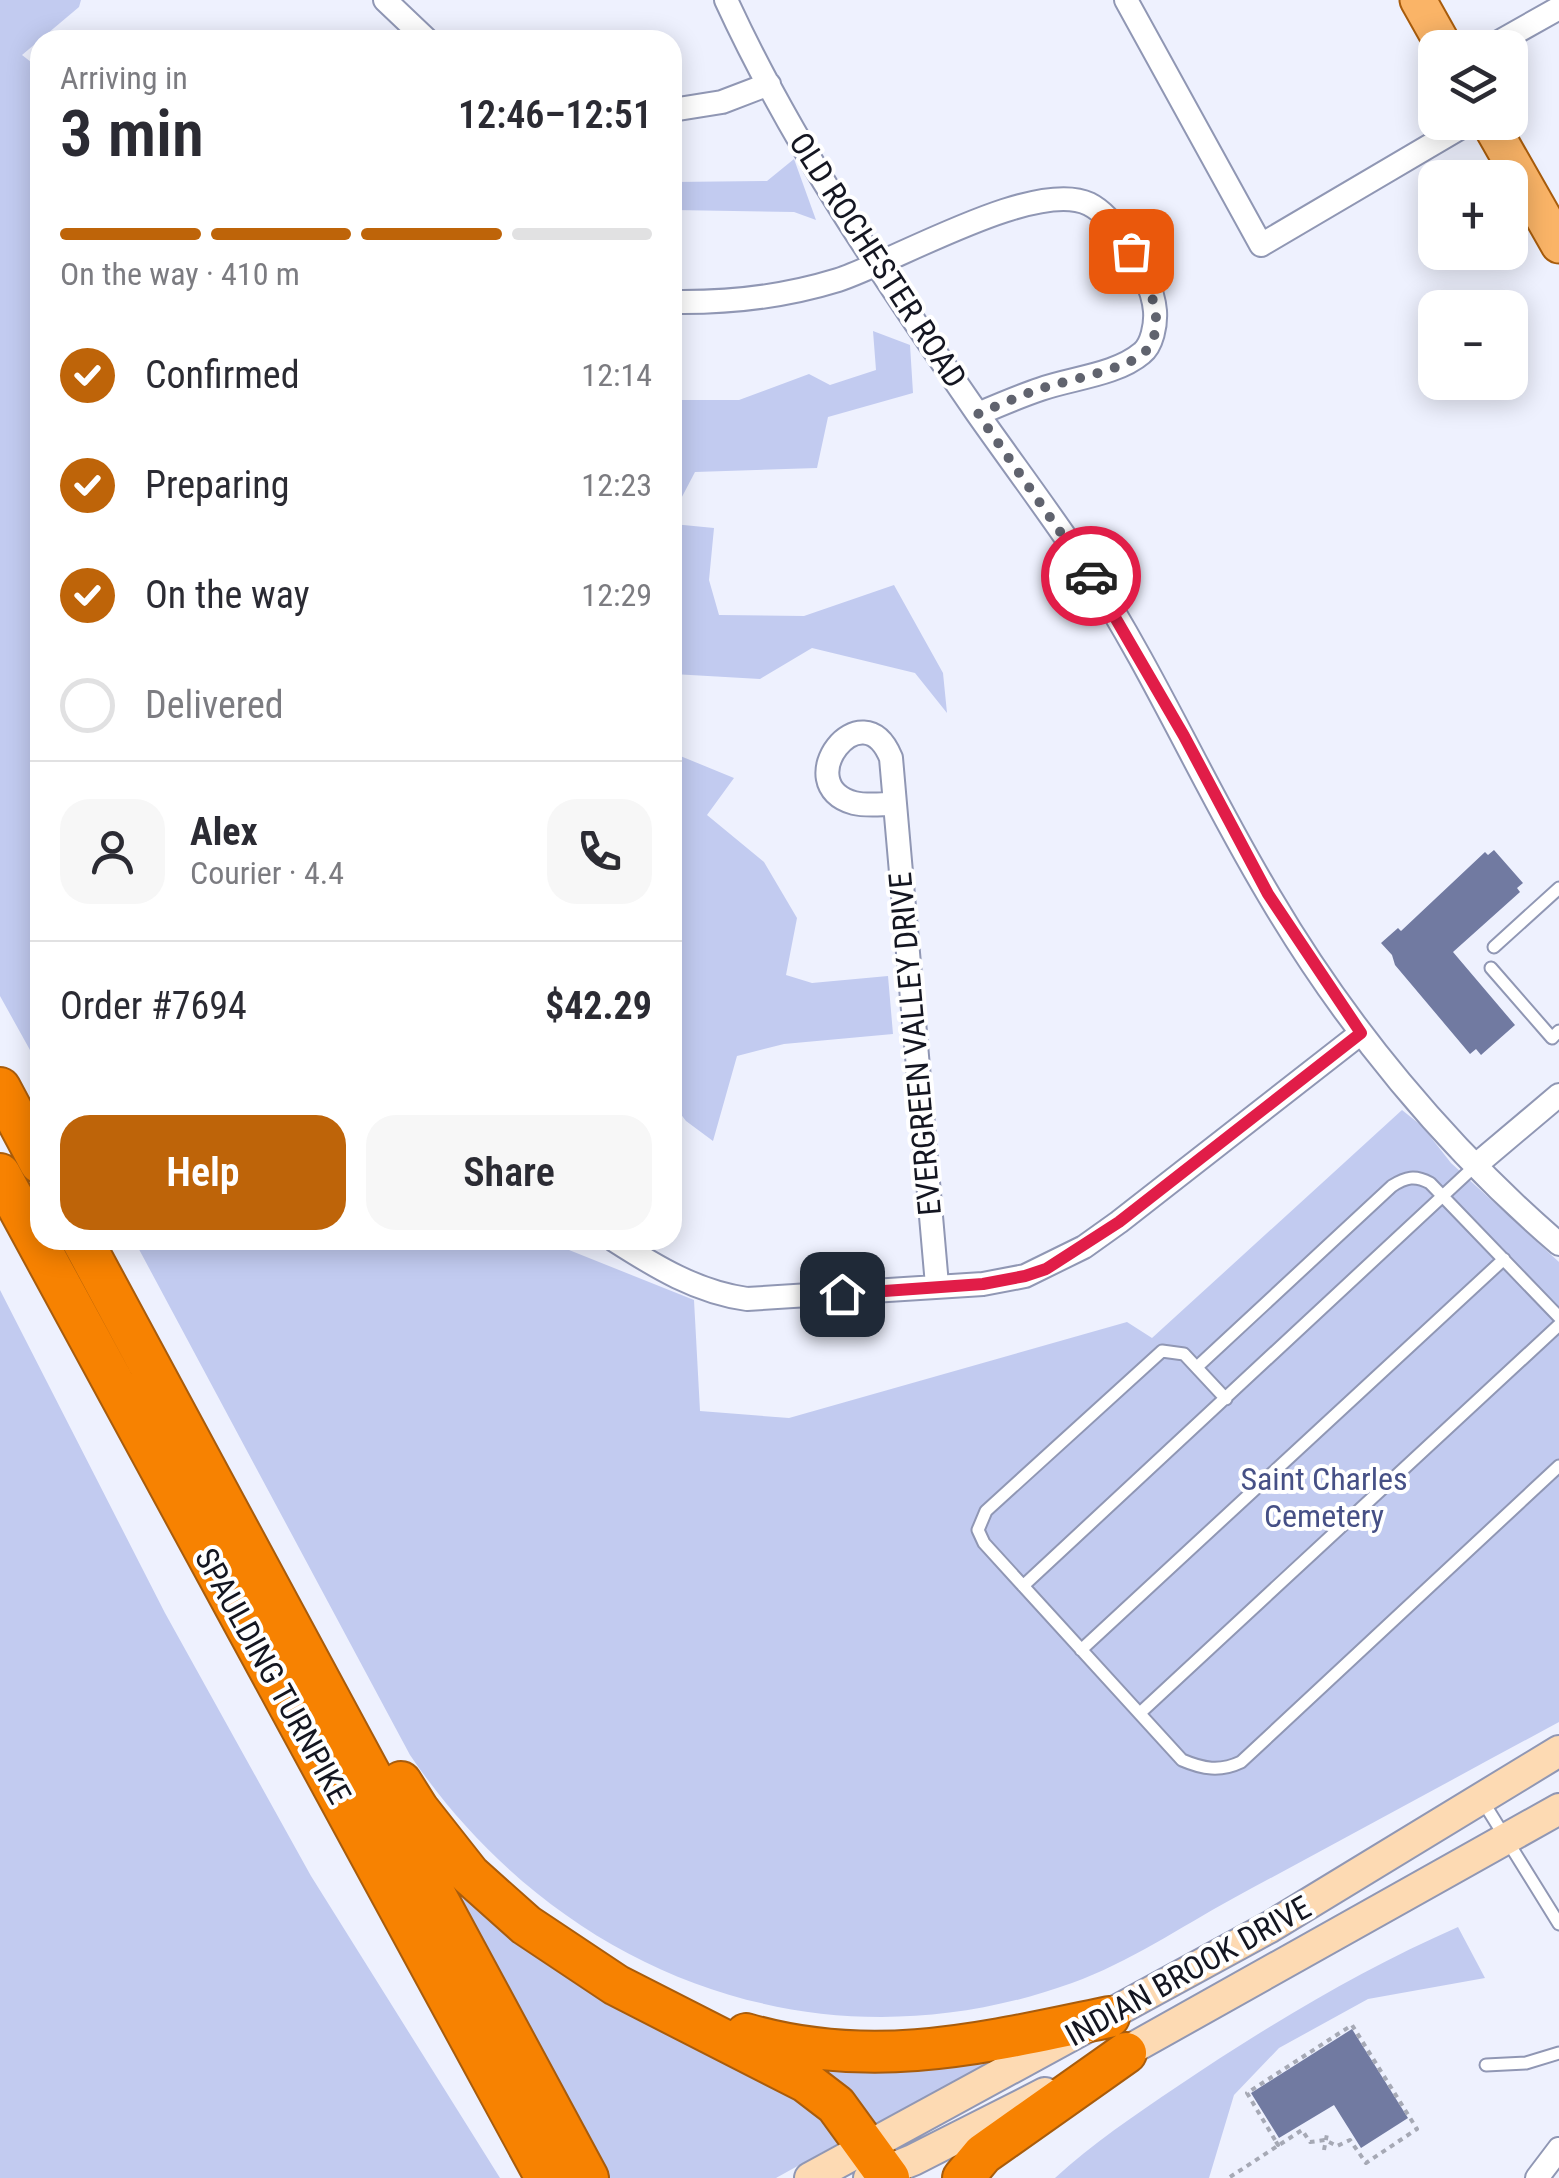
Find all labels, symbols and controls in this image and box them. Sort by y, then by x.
map controls [1418,30,1528,400]
button: layers [1418,30,1528,140]
text: Arriving in [60,59,188,97]
text: 12:46–12:51 [458,93,652,137]
text: 3 min [60,96,204,172]
street label: OLD ROCHESTER ROAD [781,125,975,395]
button: + [1418,160,1528,270]
pin [1089,209,1174,294]
icon: bag [1104,224,1159,279]
text: On the way · 410 m [60,255,300,293]
button: − [1418,290,1528,400]
icon: check [60,348,115,403]
text: Confirmed [145,353,300,397]
text: 12:14 [581,356,652,394]
icon: check [60,458,115,513]
text: Preparing [145,463,290,507]
text: 12:23 [581,466,652,504]
courier [1041,526,1141,626]
icon: car [1064,549,1119,604]
icon: check [60,568,115,623]
text: On the way [145,573,310,617]
text: 12:29 [581,576,652,614]
text: Delivered [145,683,284,727]
button: person [60,799,165,904]
button: phone [547,799,652,904]
text: Alex [190,810,258,854]
text: Courier · 4.4 [190,854,344,892]
street label: EVERGREEN VALLEY DRIVE [881,871,949,1217]
text: Order #7694 [60,984,247,1028]
text: $42.29 [545,984,652,1028]
button: Help [60,1115,346,1230]
button: Share [366,1115,652,1230]
pin [800,1252,885,1337]
icon: home [815,1267,870,1322]
park label: Saint Charles Cemetery [1240,1460,1408,1535]
street label: SPAULDING TURNPIKE [187,1542,359,1810]
street label: INDIAN BROOK DRIVE [1059,1888,1317,2054]

